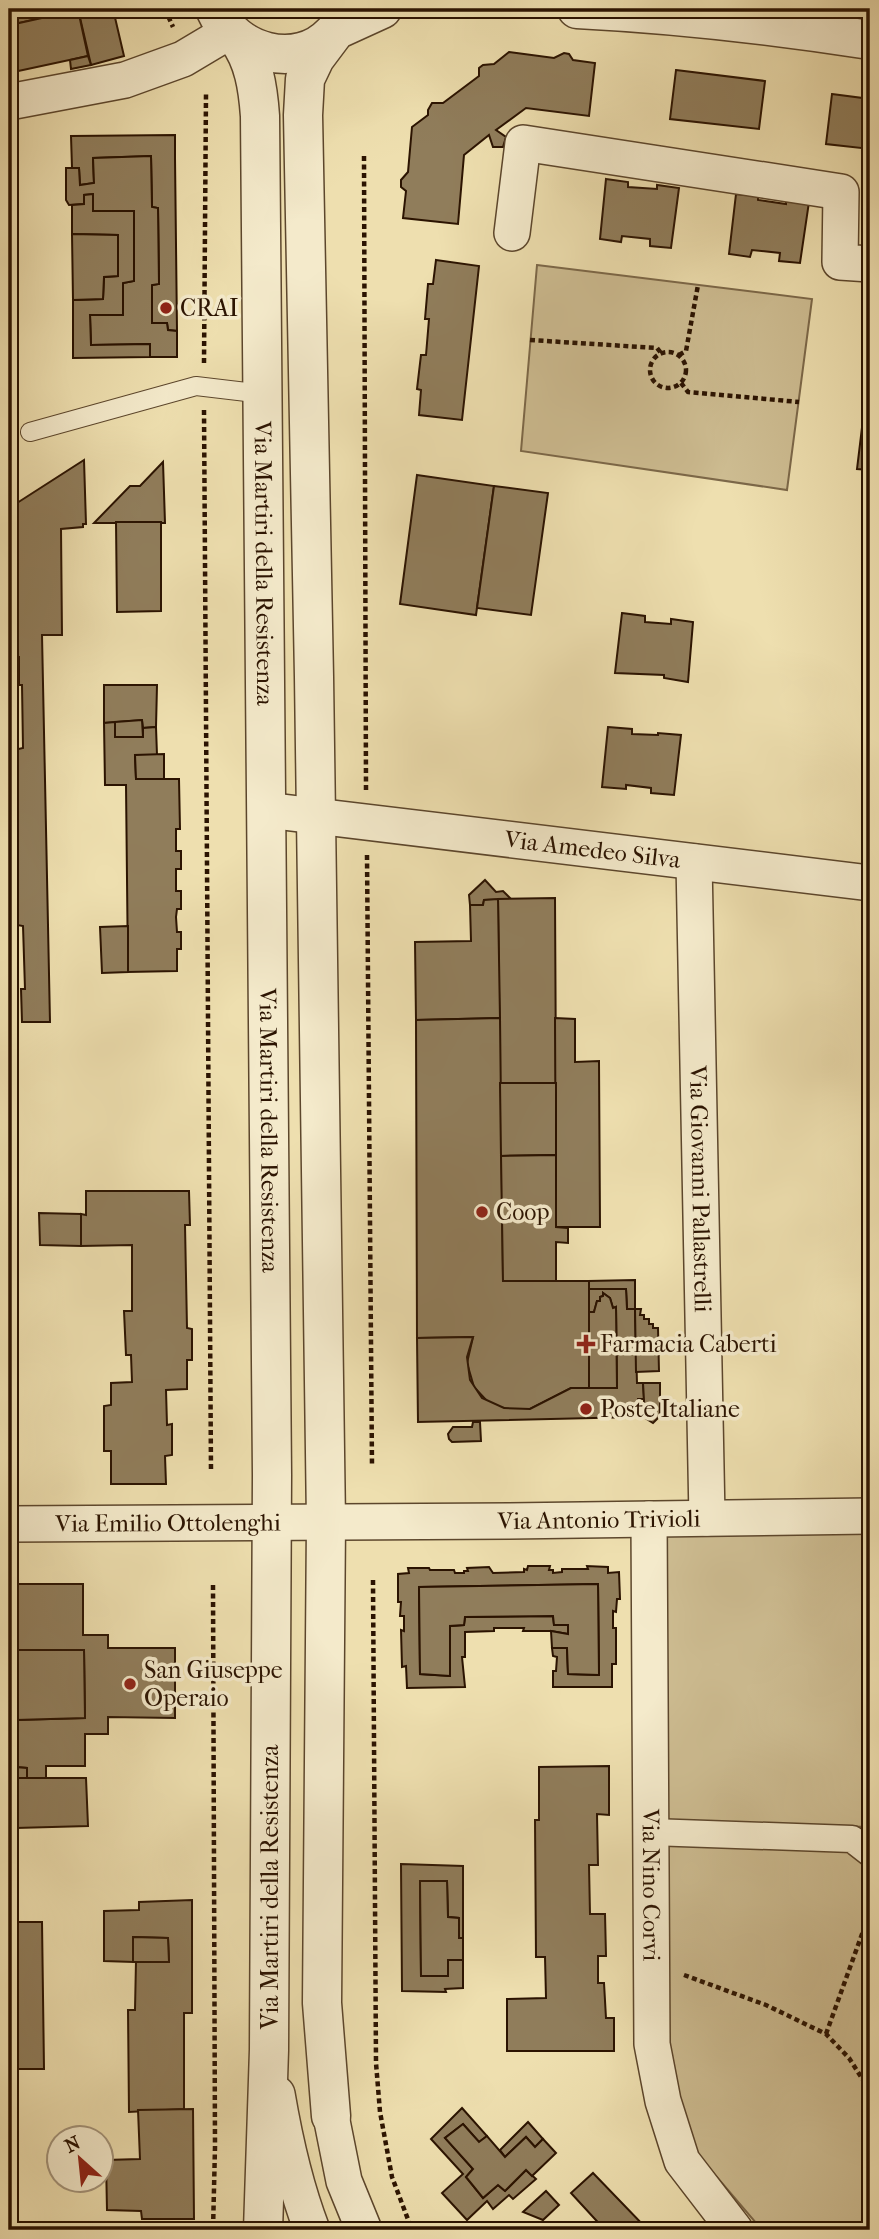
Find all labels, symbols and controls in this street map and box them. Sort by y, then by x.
place label: CRAI [180,294,238,322]
marker: CRAI [158,300,174,316]
street label: Via Martiri della Resistenza [249,420,279,707]
street label: Via Amedeo Silva [502,825,683,874]
street label: Via Martiri della Resistenza [254,987,284,1274]
street label: Via Giovanni Pallastrelli [684,1064,717,1313]
place label: Coop [496,1198,550,1226]
marker: Coop [474,1204,490,1220]
place label: Farmacia Caberti [600,1330,777,1358]
marker: Farmacia Caberti [578,1336,594,1352]
place label: Poste Italiane [600,1395,740,1423]
marker: Poste Italiane [578,1401,594,1417]
street label: Via Antonio Trivioli [496,1504,701,1535]
street label: Via Emilio Ottolenghi [54,1508,281,1538]
place label: San Giuseppe Operaio [144,1656,283,1712]
marker: San Giuseppe Operaio [122,1676,138,1692]
street label: Via Martiri della Resistenza [256,1744,284,2030]
street label: Via Nino Corvi [637,1808,666,1961]
north arrow [46,2124,116,2194]
text: N [61,2131,85,2158]

